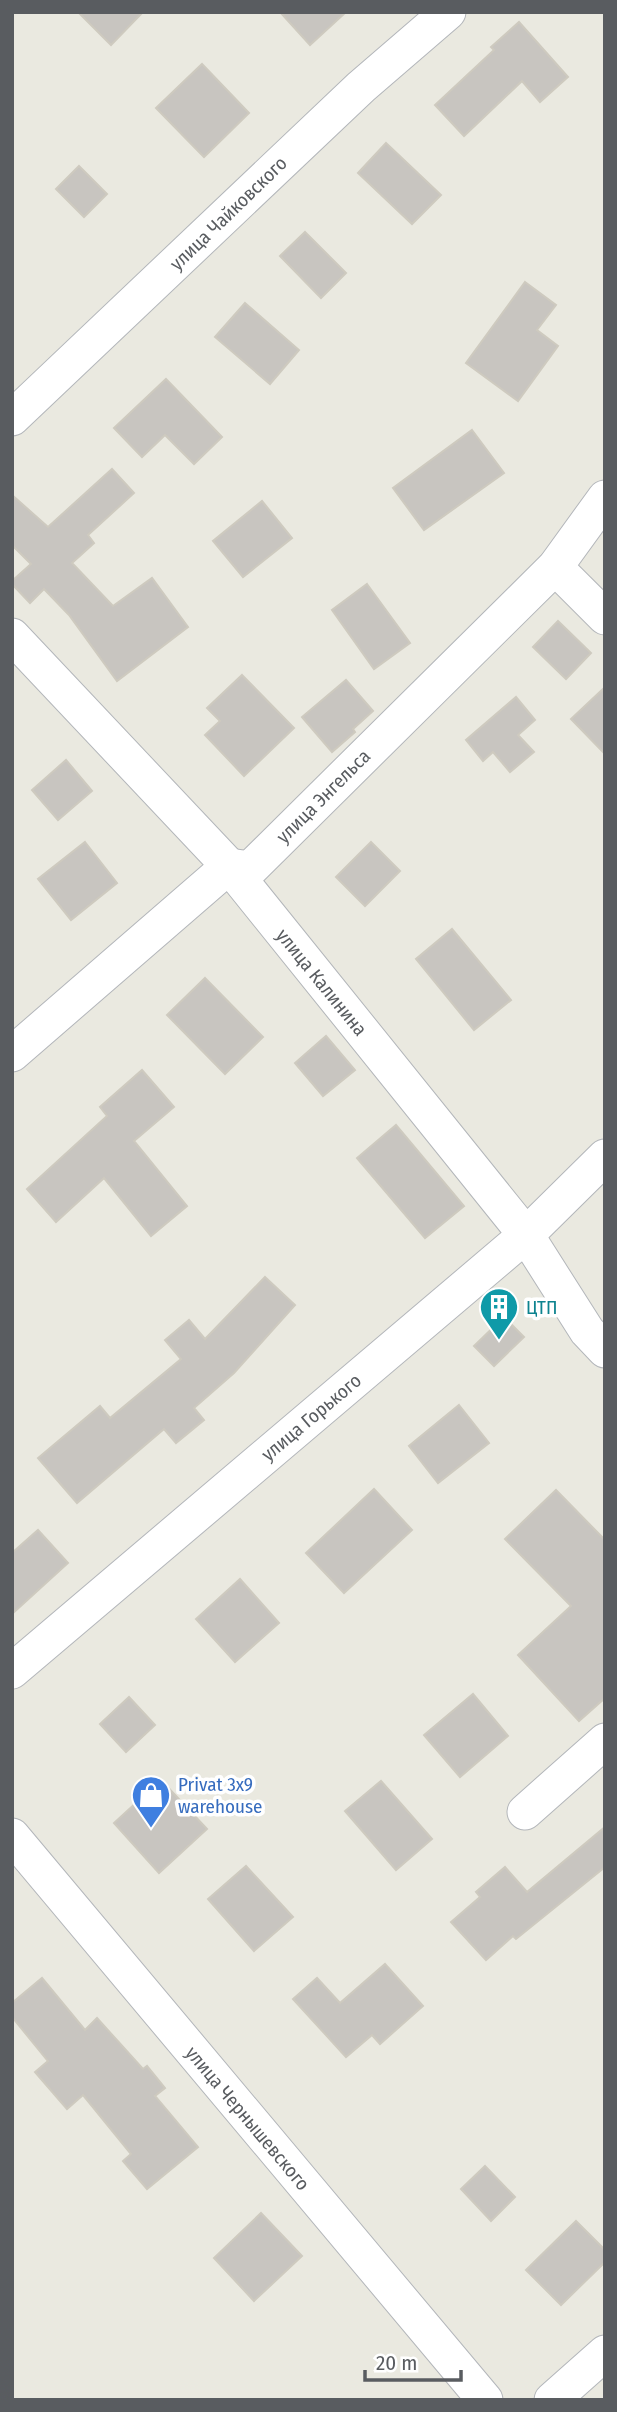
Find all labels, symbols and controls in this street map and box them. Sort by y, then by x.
street label: улица Чайковского [165,152,292,275]
street label: улица Энгельса [272,745,375,848]
street label: улица Калинина [271,924,372,1041]
building icon: ЦТП [478,1286,520,1341]
place label: ЦТП [526,1296,557,1319]
street label: улица Горького [257,1369,366,1466]
place label: Privat 3x9 warehouse [178,1773,262,1818]
shop icon: Privat 3x9 warehouse [130,1774,172,1829]
street label: улица Чернышевского [181,2042,315,2195]
scale bar [365,2338,461,2382]
text: 20 m [376,2350,417,2376]

